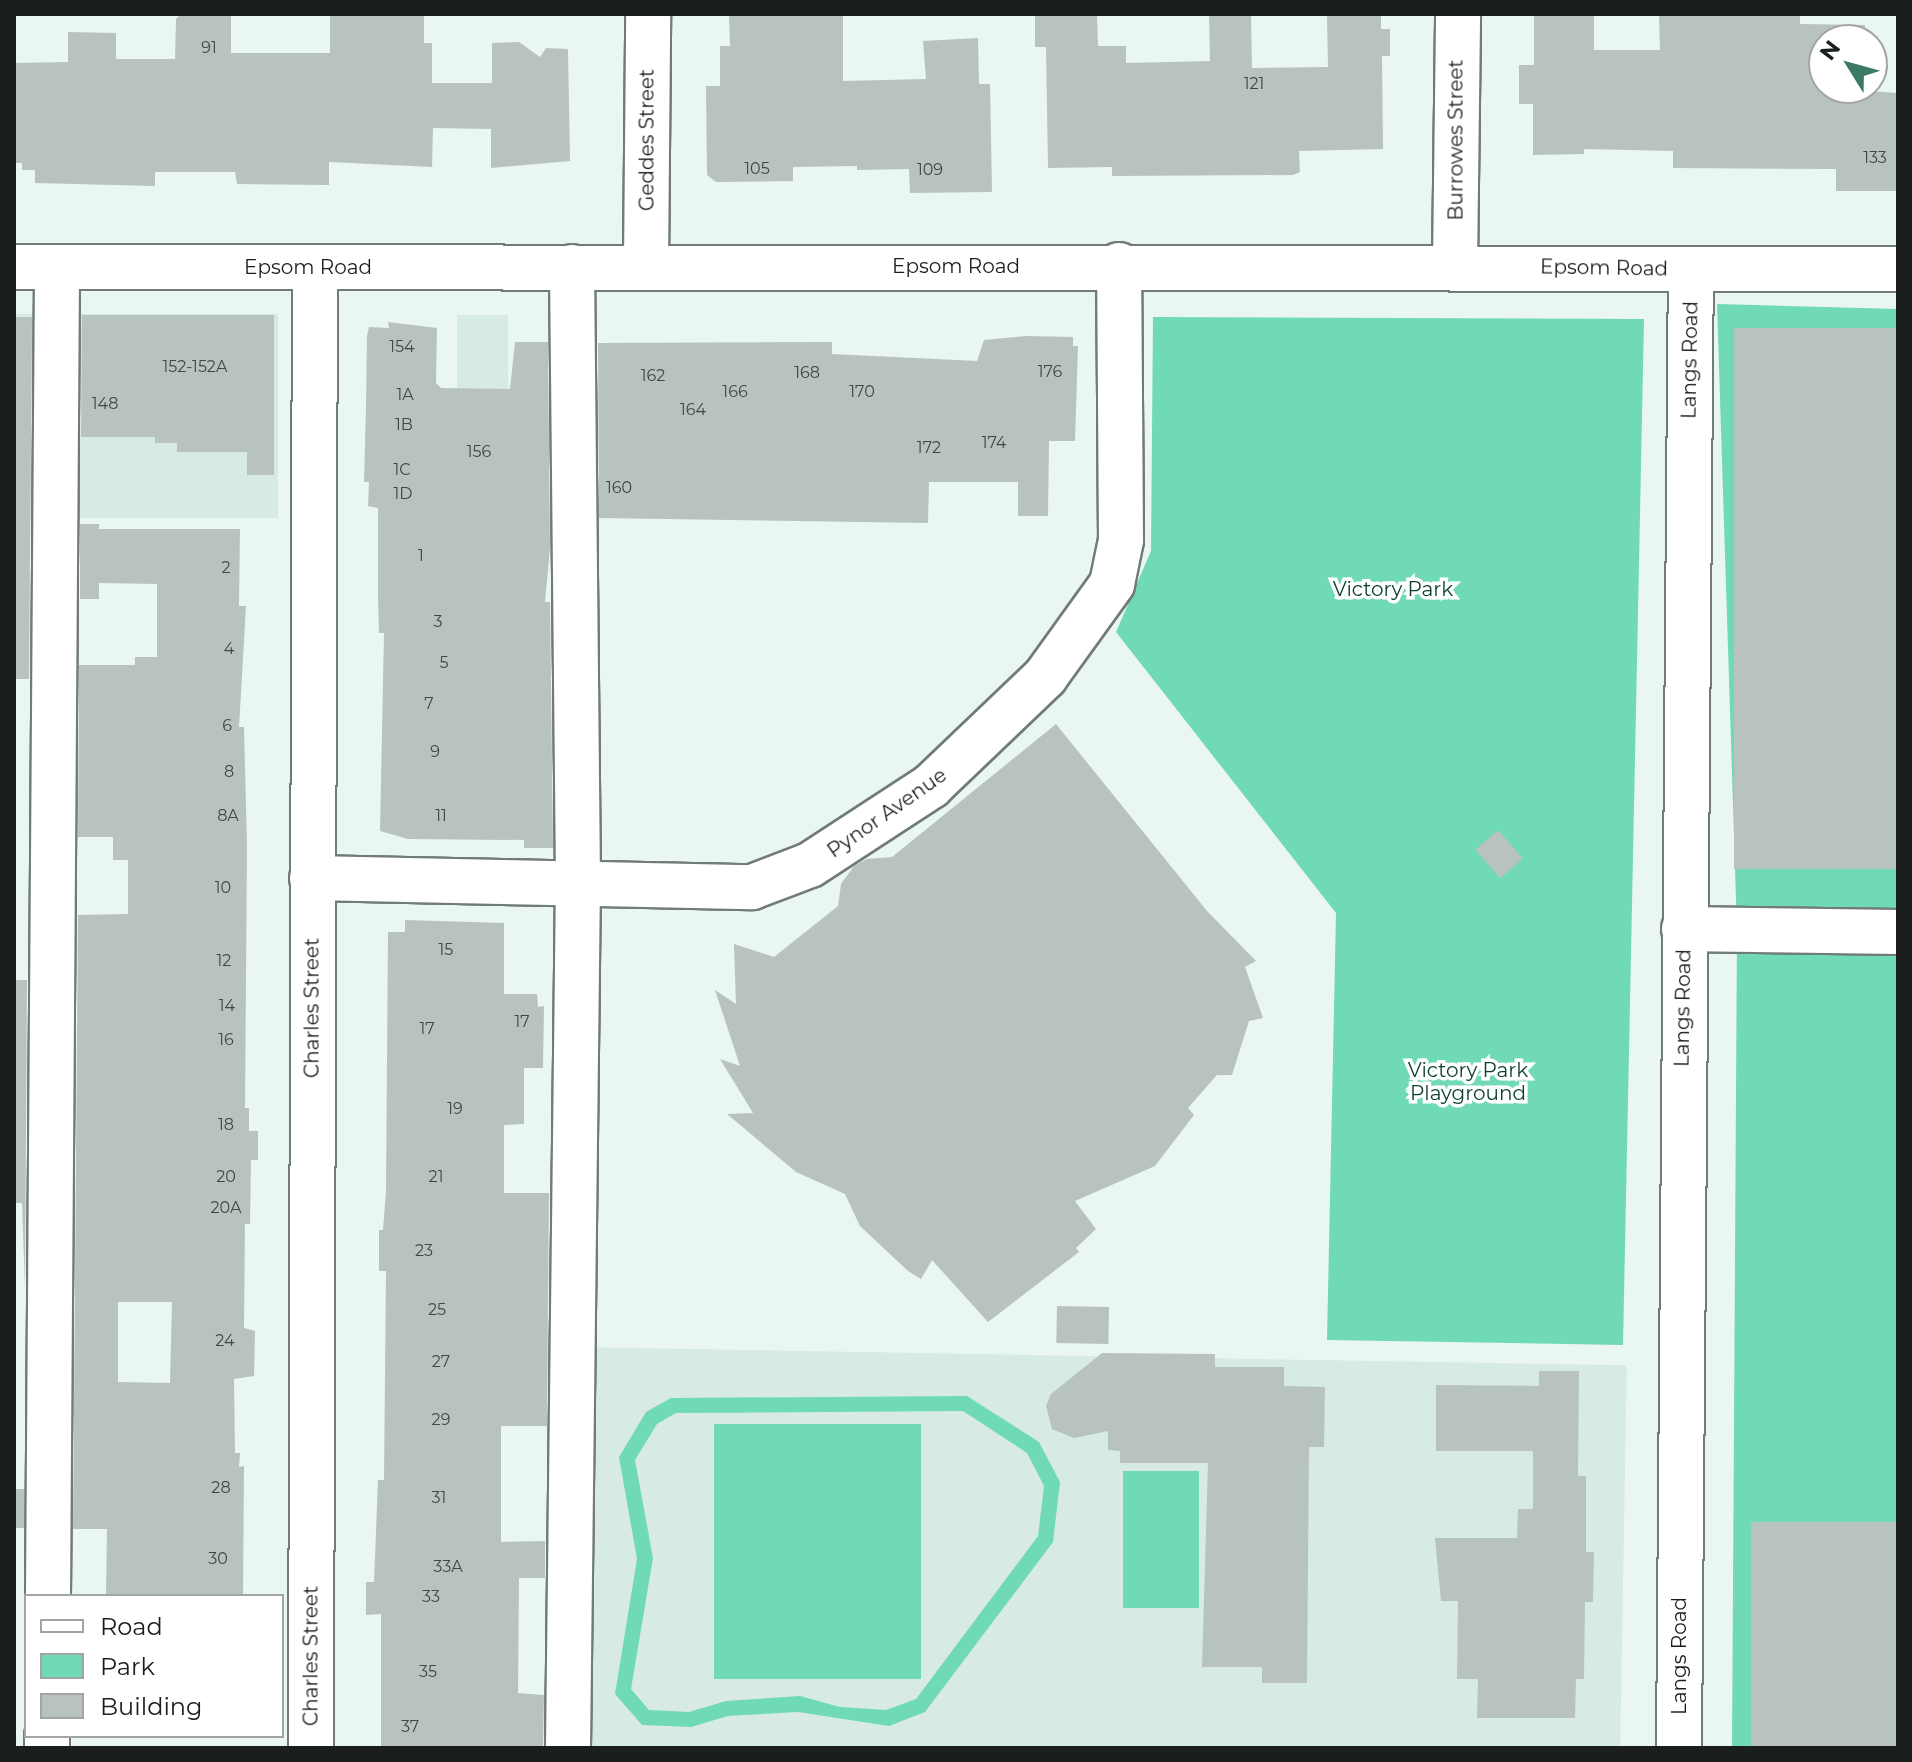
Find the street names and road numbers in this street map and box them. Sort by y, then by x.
street label: Burrowes Street [1444,59,1468,221]
street label: Geddes Street [635,69,659,211]
street label: Epsom Road [892,254,1020,278]
street label: Epsom Road [244,255,372,279]
street label: Epsom Road [1540,255,1668,281]
street label: Langs Road [1677,301,1703,419]
street label: Pynor Avenue [823,763,951,863]
street label: Charles Street [300,938,324,1078]
street label: Langs Road [1670,949,1696,1067]
street label: Charles Street [299,1586,323,1726]
street label: Langs Road [1667,1597,1691,1715]

